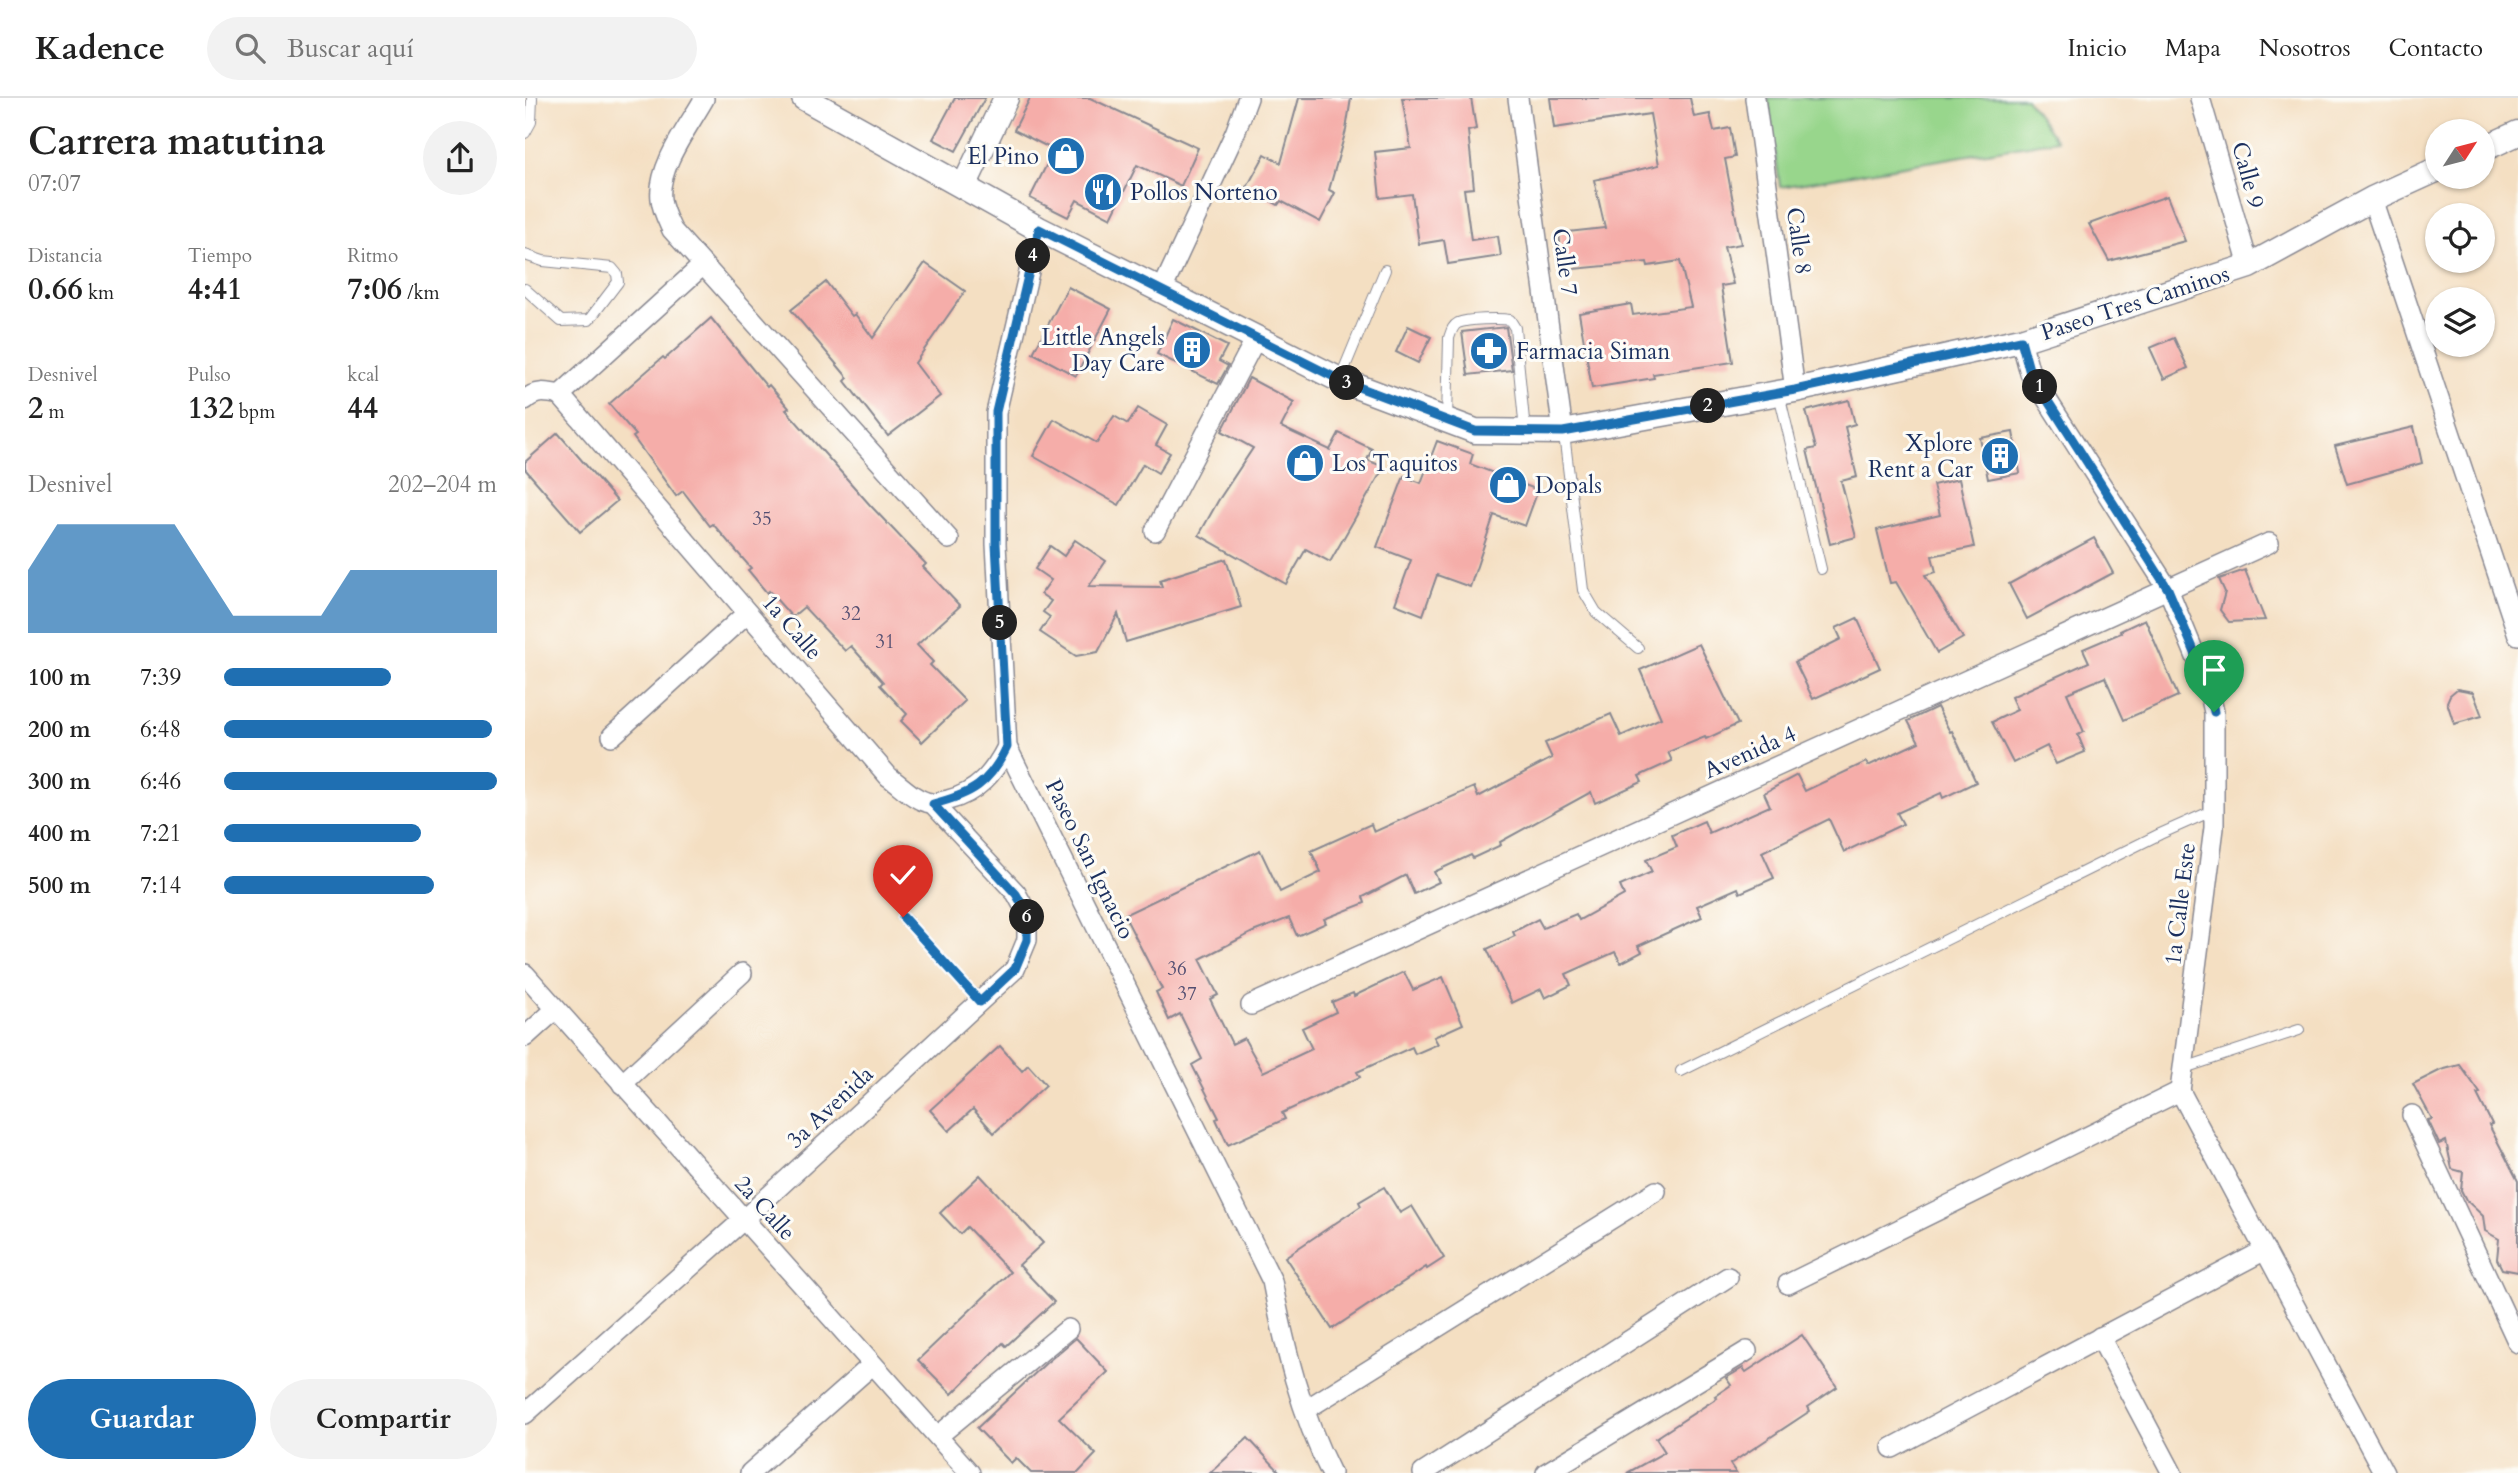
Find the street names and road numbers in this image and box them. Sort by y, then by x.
street label: Calle 9 [2224,138,2272,212]
street label: Calle 8 [1779,205,1819,277]
street label: Calle 7 [1545,226,1585,298]
street label: Paseo Tres Caminos [2037,258,2233,348]
street label: 1a Calle [755,588,829,666]
street label: Avenida 4 [1699,718,1801,786]
street label: Paseo San Ignacio [1038,774,1142,944]
street label: 1a Calle Este [2157,841,2203,967]
street label: 3a Avenida [780,1059,880,1155]
street label: 2a Calle [728,1169,802,1247]

